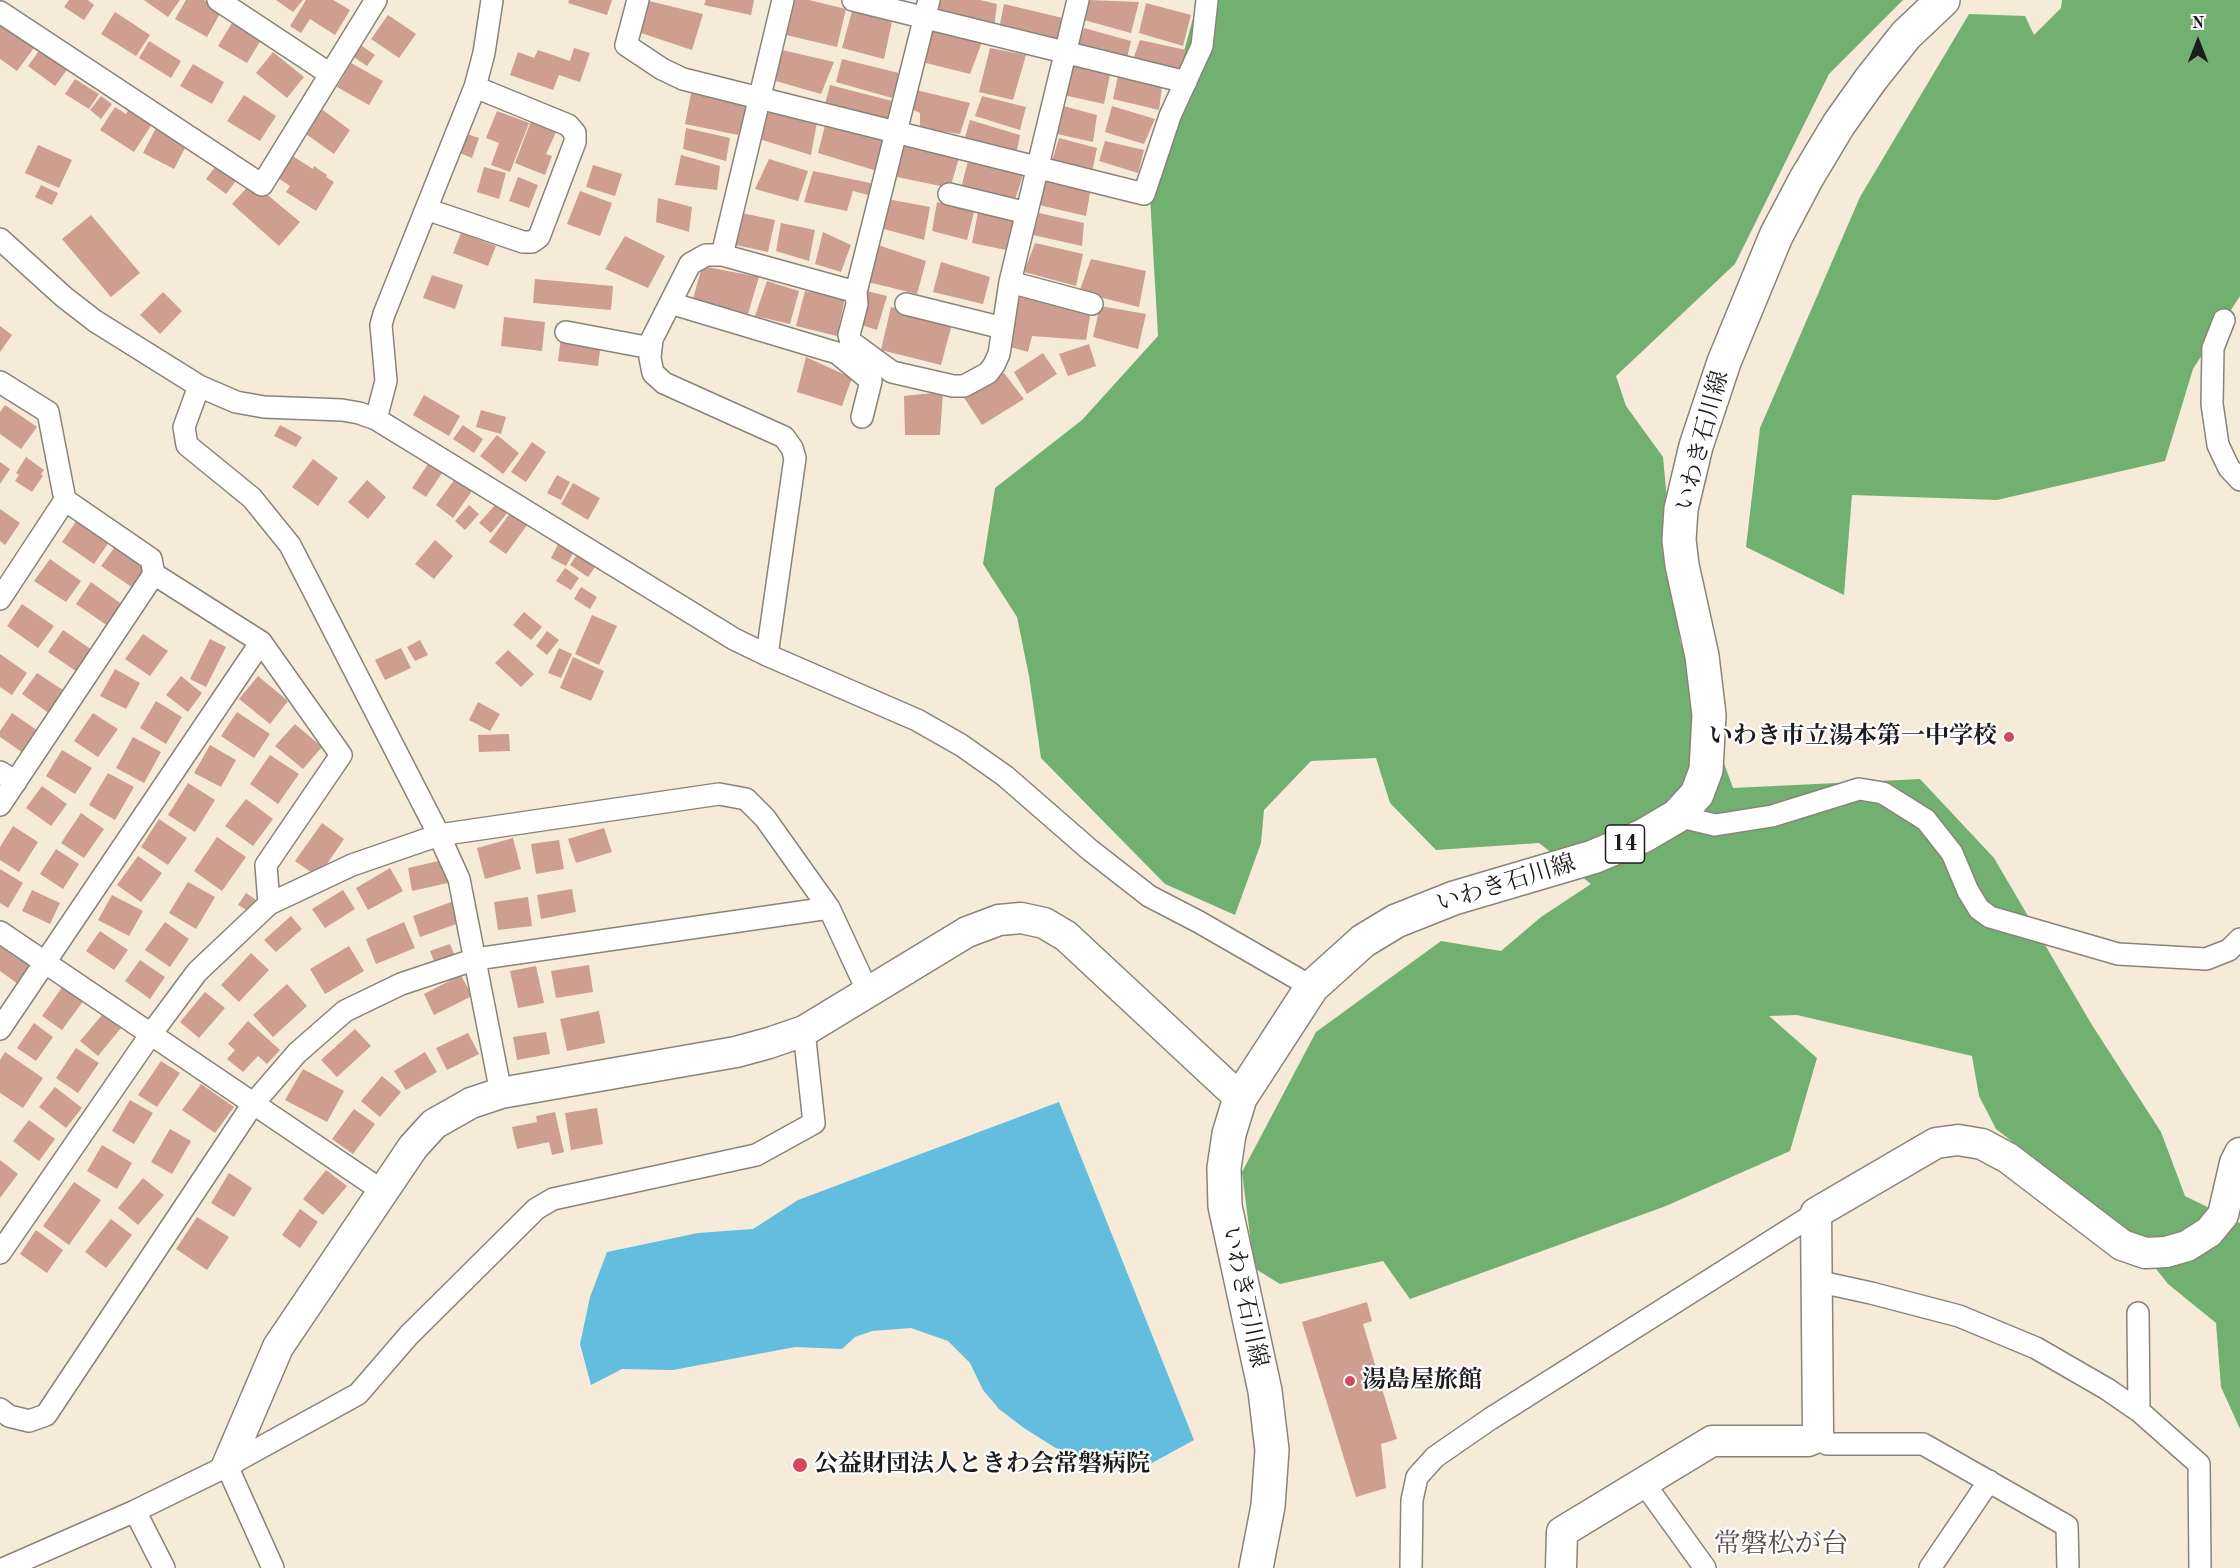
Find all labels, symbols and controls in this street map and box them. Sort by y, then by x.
north arrow [2168,12,2228,72]
text: N [2192,16,2204,32]
street label: いわき石川線 [1670,368,1736,514]
place label: いわき市立湯本第一中学校 [1709,723,1997,751]
marker: いわき市立湯本第一中学校 [2002,730,2016,744]
road number: 14 [1606,825,1644,863]
street label: いわき石川線 [1433,849,1579,919]
street label: いわき石川線 [1215,1224,1273,1370]
place label: 湯島屋旅館 [1362,1367,1482,1395]
marker: 湯島屋旅館 [1343,1374,1357,1388]
place label: 公益財団法人ときわ会常磐病院 [814,1451,1150,1479]
marker: 公益財団法人ときわ会常磐病院 [791,1456,809,1474]
district label: 常磐松が台 [1714,1529,1848,1561]

